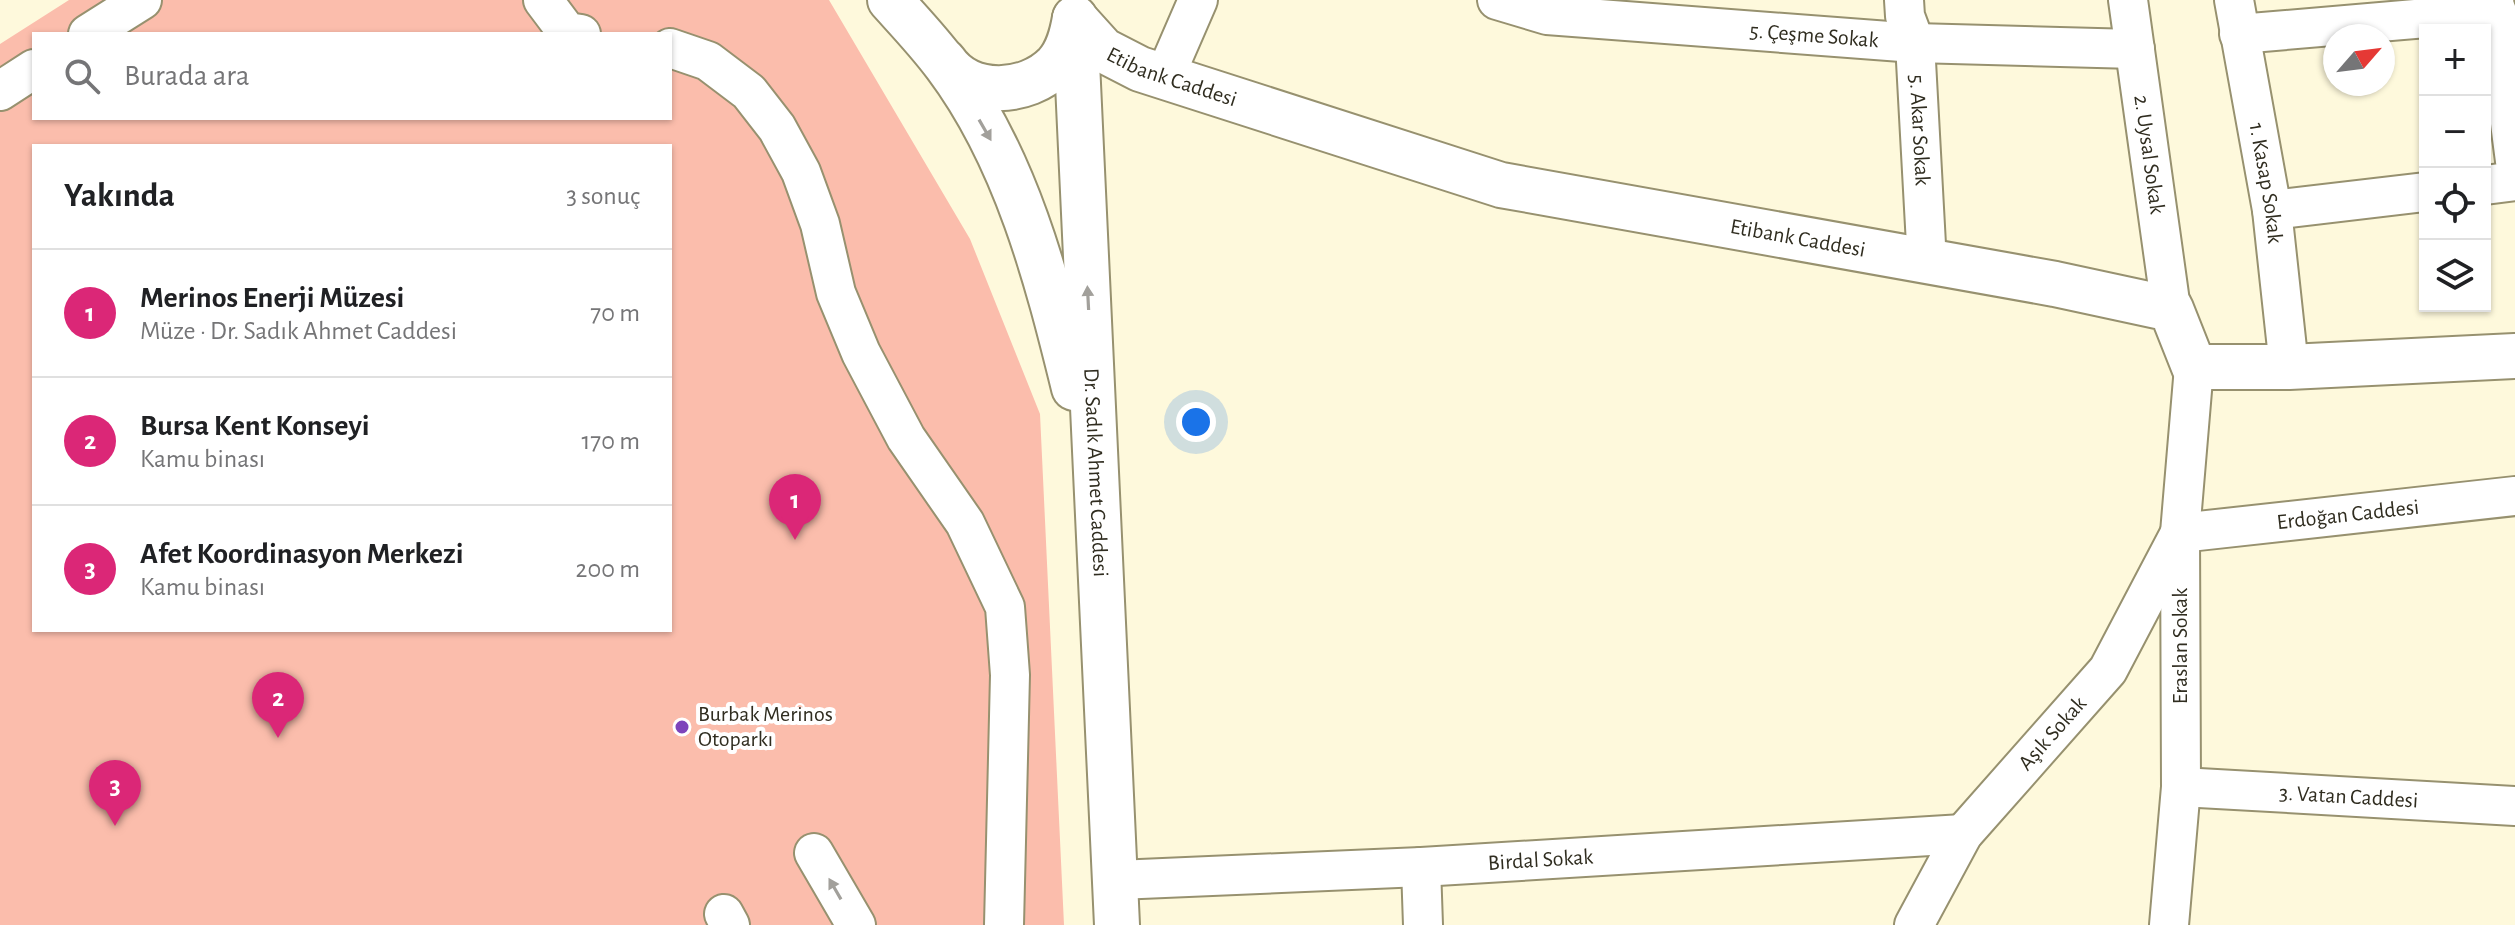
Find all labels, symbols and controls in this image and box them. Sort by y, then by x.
street label: 5. Çeşme Sokak [1749,19,1879,51]
north arrow [2323,24,2395,96]
map controls [2419,24,2491,312]
button: + [2419,24,2491,96]
search box [32,32,672,120]
street label: Etibank Caddesi [1103,43,1240,110]
icon: search [60,54,104,98]
text: Burada ara [124,61,250,91]
street label: 5. Akar Sokak [1906,74,1934,186]
street label: 2. Uysal Sokak [2130,94,2169,215]
button: − [2419,96,2491,168]
one-way arrow [978,119,992,141]
street label: 1. Kasap Sokak [2245,121,2287,245]
button: locate [2419,168,2491,240]
text: Yakında [64,179,175,213]
text: 3 sonuç [566,183,640,209]
street label: Etibank Caddesi [1728,215,1867,261]
button: layers [2419,240,2491,312]
text: Merinos Enerji Müzesi [140,283,404,313]
one-way arrow [1082,285,1095,310]
text: 1 [85,300,95,326]
text: 70 m [590,300,640,326]
text: Müze · Dr. Sadık Ahmet Caddesi [140,318,457,344]
street label: Dr. Sadık Ahmet Caddesi [1080,368,1112,577]
your location [1176,402,1216,442]
text: Bursa Kent Konseyi [140,411,370,441]
text: 2 [84,428,96,454]
text: 170 m [581,428,640,454]
text: Kamu binası [140,446,265,472]
pin: 1 [769,474,821,540]
street label: Erdoğan Caddesi [2276,496,2420,533]
text: Afet Koordinasyon Merkezi [140,539,464,569]
text: 3 [84,556,96,582]
text: 200 m [576,556,640,582]
text: Kamu binası [140,574,265,600]
street label: Eraslan Sokak [2169,588,2191,704]
pin: 2 [252,672,304,738]
street label: Aşık Sokak [2014,692,2090,774]
place label: Burbak Merinos Otoparkı [698,703,833,750]
marker: Burbak Merinos Otoparkı [673,718,691,736]
pin: 3 [89,760,141,826]
street label: 3. Vatan Caddesi [2279,782,2419,811]
street label: Birdal Sokak [1487,846,1594,874]
one-way arrow [828,878,842,900]

